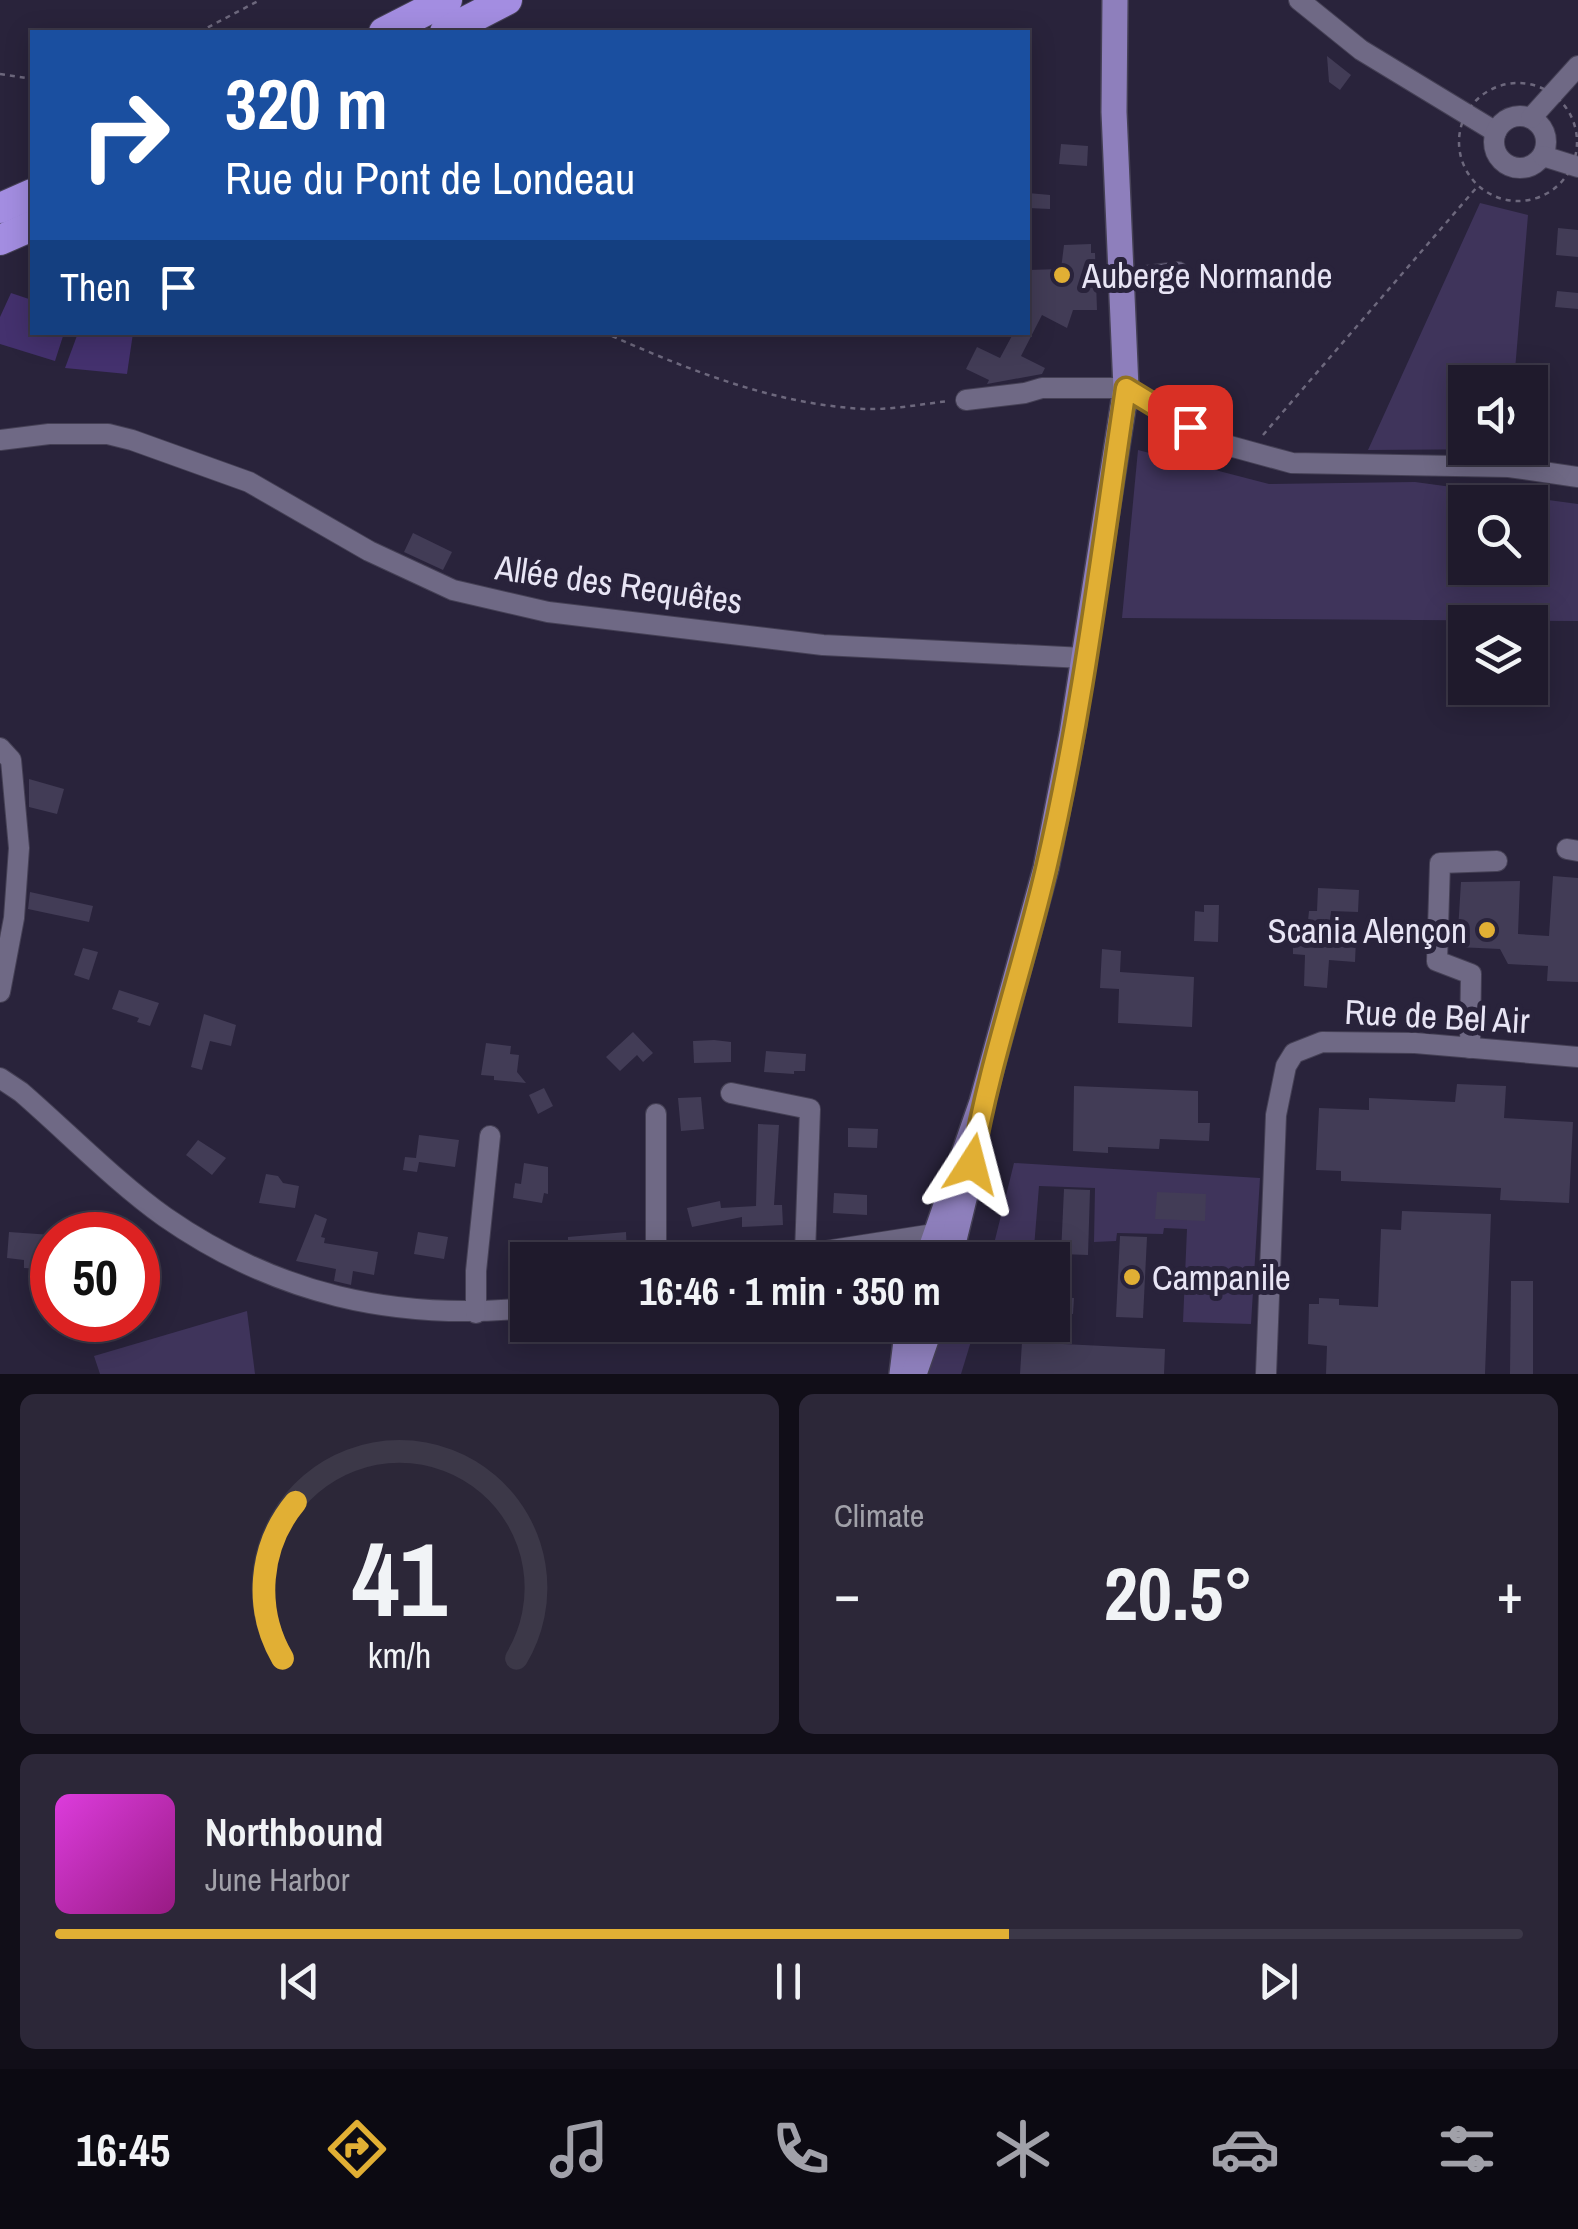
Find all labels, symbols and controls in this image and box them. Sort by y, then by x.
text: 320 m [225,57,388,151]
icon: right [60,70,190,200]
text: Rue du Pont de Londeau [225,147,635,208]
place label: Auberge Normande [1081,252,1332,299]
icon: arrive [151,260,206,315]
text: Then [60,262,131,313]
marker: Auberge Normande [1051,264,1073,286]
map controls [1448,365,1548,705]
button: sound [1448,365,1548,465]
pin [1148,385,1233,470]
icon: arrive [1163,400,1218,455]
button: search [1448,485,1548,585]
street label: Allée des Requêtes [492,543,746,625]
button: layers [1448,605,1548,705]
place label: Scania Alençon [1268,907,1467,954]
marker: Scania Alençon [1476,919,1498,941]
street label: Rue de Bel Air [1343,988,1531,1044]
position arrow [920,1112,1024,1216]
speed limit sign: 50 [30,1212,160,1342]
place label: Campanile [1152,1254,1291,1301]
text: 16:46 · 1 min · 350 m [639,1266,941,1317]
marker: Campanile [1121,1266,1143,1288]
text: Climate [834,1494,924,1537]
text: 41 [352,1508,447,1648]
text: 20.5° [1104,1542,1253,1643]
text: − [834,1556,860,1630]
text: + [1497,1556,1523,1630]
text: km/h [368,1631,431,1679]
text: Northbound [205,1807,383,1858]
text: June Harbor [205,1858,349,1901]
icon: previous [272,1954,327,2009]
icon: pause [761,1954,816,2009]
icon: next [1251,1954,1306,2009]
icon: directions [322,2114,392,2184]
icon: music [544,2114,614,2184]
icon: phone [766,2114,836,2184]
icon: climate [988,2114,1058,2184]
icon: car [1210,2114,1280,2184]
icon: filters [1432,2114,1502,2184]
text: 16:45 [76,2119,170,2180]

